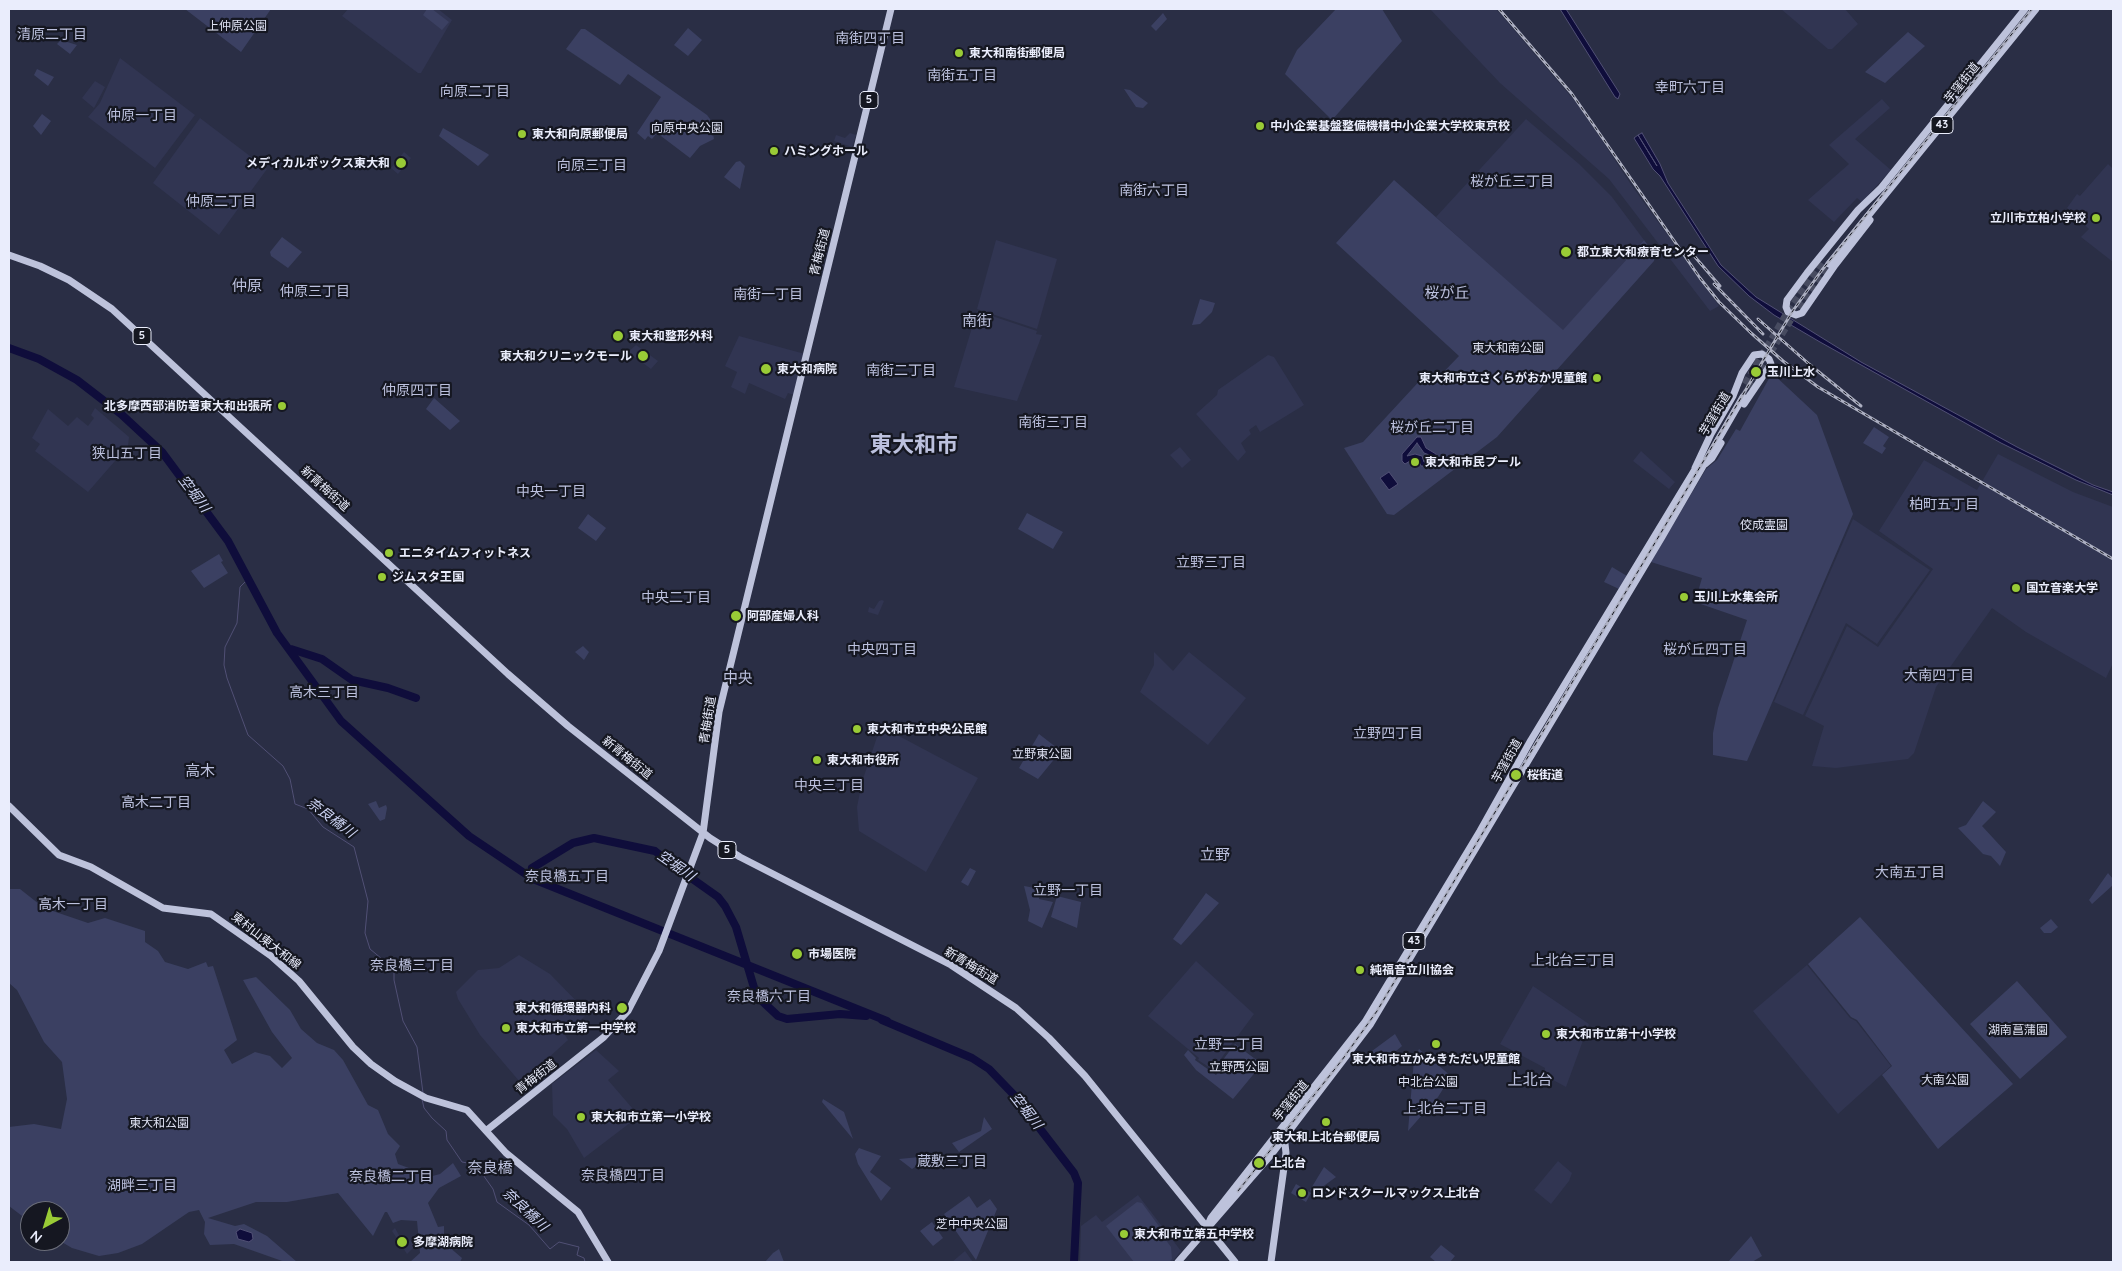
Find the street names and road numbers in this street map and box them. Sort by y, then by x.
street label: 芋窪街道 [1941,60,1983,106]
road number: 5 [860,92,878,108]
road number: 43 [1931,116,1953,134]
street label: 青梅街道 [807,227,833,277]
road number: 5 [133,328,151,344]
street label: 芋窪街道 [1696,390,1734,438]
street label: 新青梅街道 [298,464,352,514]
street label: 青梅街道 [697,695,719,745]
street label: 新青梅街道 [599,734,655,782]
street label: 芋窪街道 [1489,737,1525,785]
road number: 5 [718,842,736,858]
street label: 東村山東大和線 [228,909,304,973]
road number: 43 [1403,932,1425,949]
street label: 新青梅街道 [942,944,1000,988]
street label: 青梅街道 [513,1057,559,1097]
street label: 芋窪街道 [1270,1078,1312,1124]

